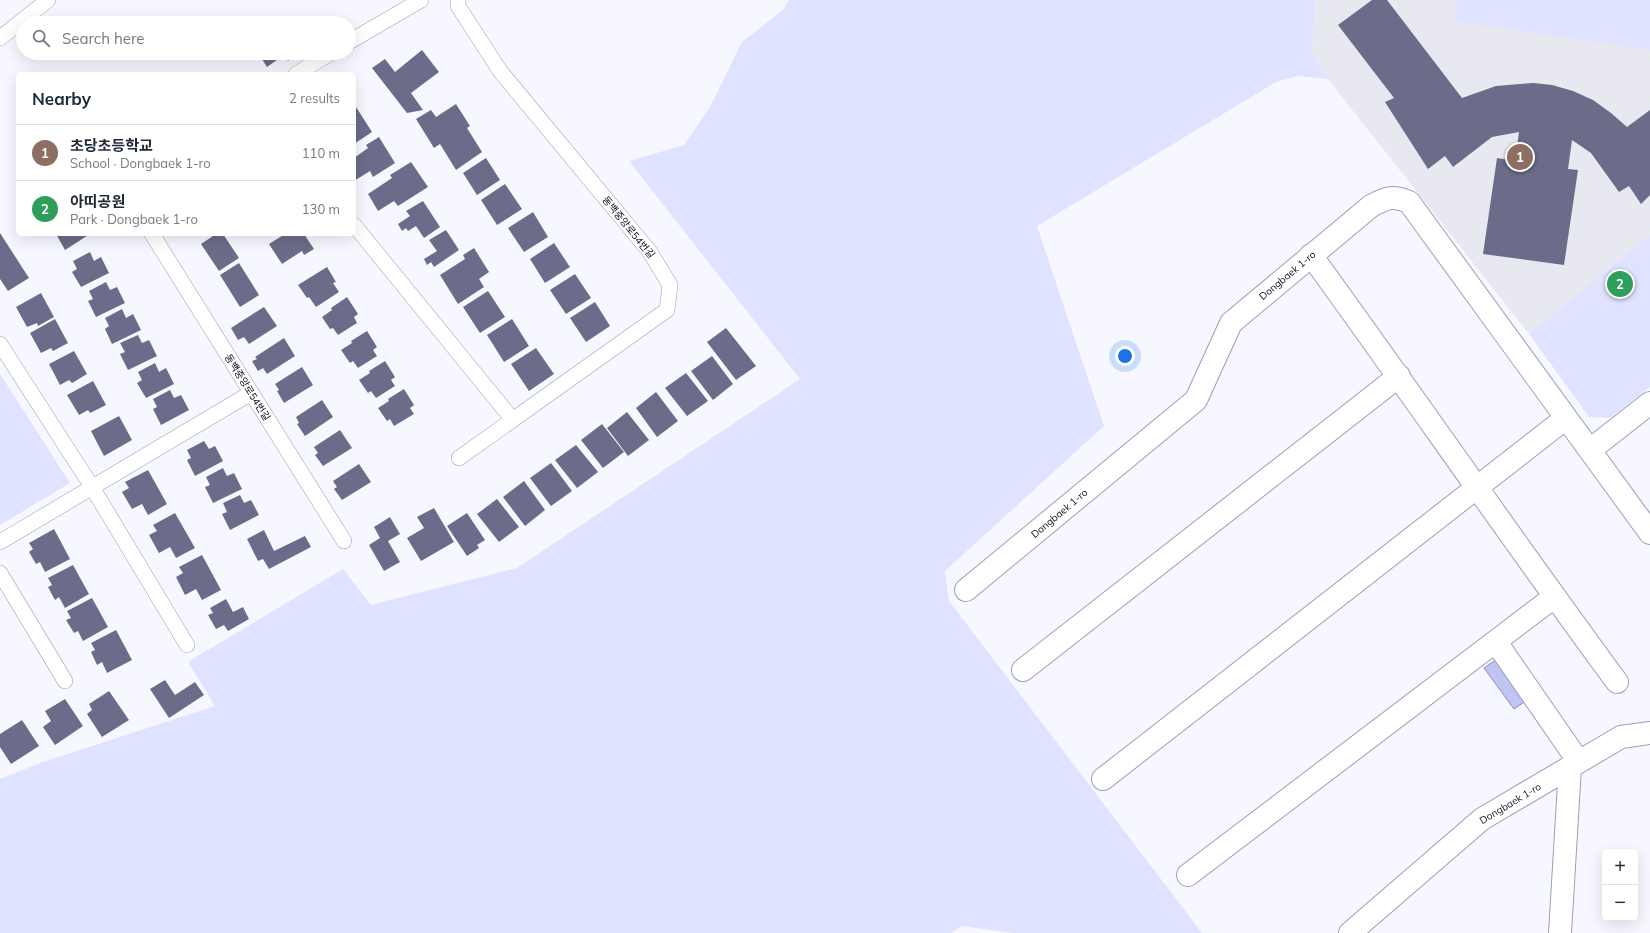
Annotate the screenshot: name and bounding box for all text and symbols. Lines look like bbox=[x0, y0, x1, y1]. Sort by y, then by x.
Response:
search box bbox=[16, 16, 356, 60]
icon: search bbox=[30, 27, 52, 49]
text: Search here bbox=[62, 29, 144, 48]
text: Nearby bbox=[32, 88, 91, 109]
text: 2 results bbox=[289, 90, 340, 106]
text: 초당초등학교 bbox=[70, 136, 153, 155]
pin: 1 bbox=[1507, 142, 1533, 172]
text: 1 bbox=[41, 145, 49, 161]
text: 110 m bbox=[302, 145, 340, 161]
text: School · Dongbaek 1-ro bbox=[70, 155, 211, 171]
text: 아띠공원 bbox=[70, 192, 125, 211]
street label: 동백중앙로54번길 bbox=[600, 194, 658, 261]
text: 2 bbox=[41, 201, 49, 217]
text: 130 m bbox=[302, 201, 340, 217]
text: Park · Dongbaek 1-ro bbox=[70, 211, 198, 227]
street label: Dongbaek 1-ro bbox=[1256, 248, 1318, 303]
pin: 2 bbox=[1607, 269, 1633, 299]
your location bbox=[1115, 346, 1135, 366]
street label: 동백중앙로54번길 bbox=[222, 351, 273, 423]
street label: Dongbaek 1-ro bbox=[1028, 486, 1090, 541]
street label: Dongbaek 1-ro bbox=[1477, 780, 1544, 827]
map controls bbox=[1602, 849, 1638, 921]
button: + bbox=[1602, 849, 1638, 885]
button: − bbox=[1602, 885, 1638, 921]

